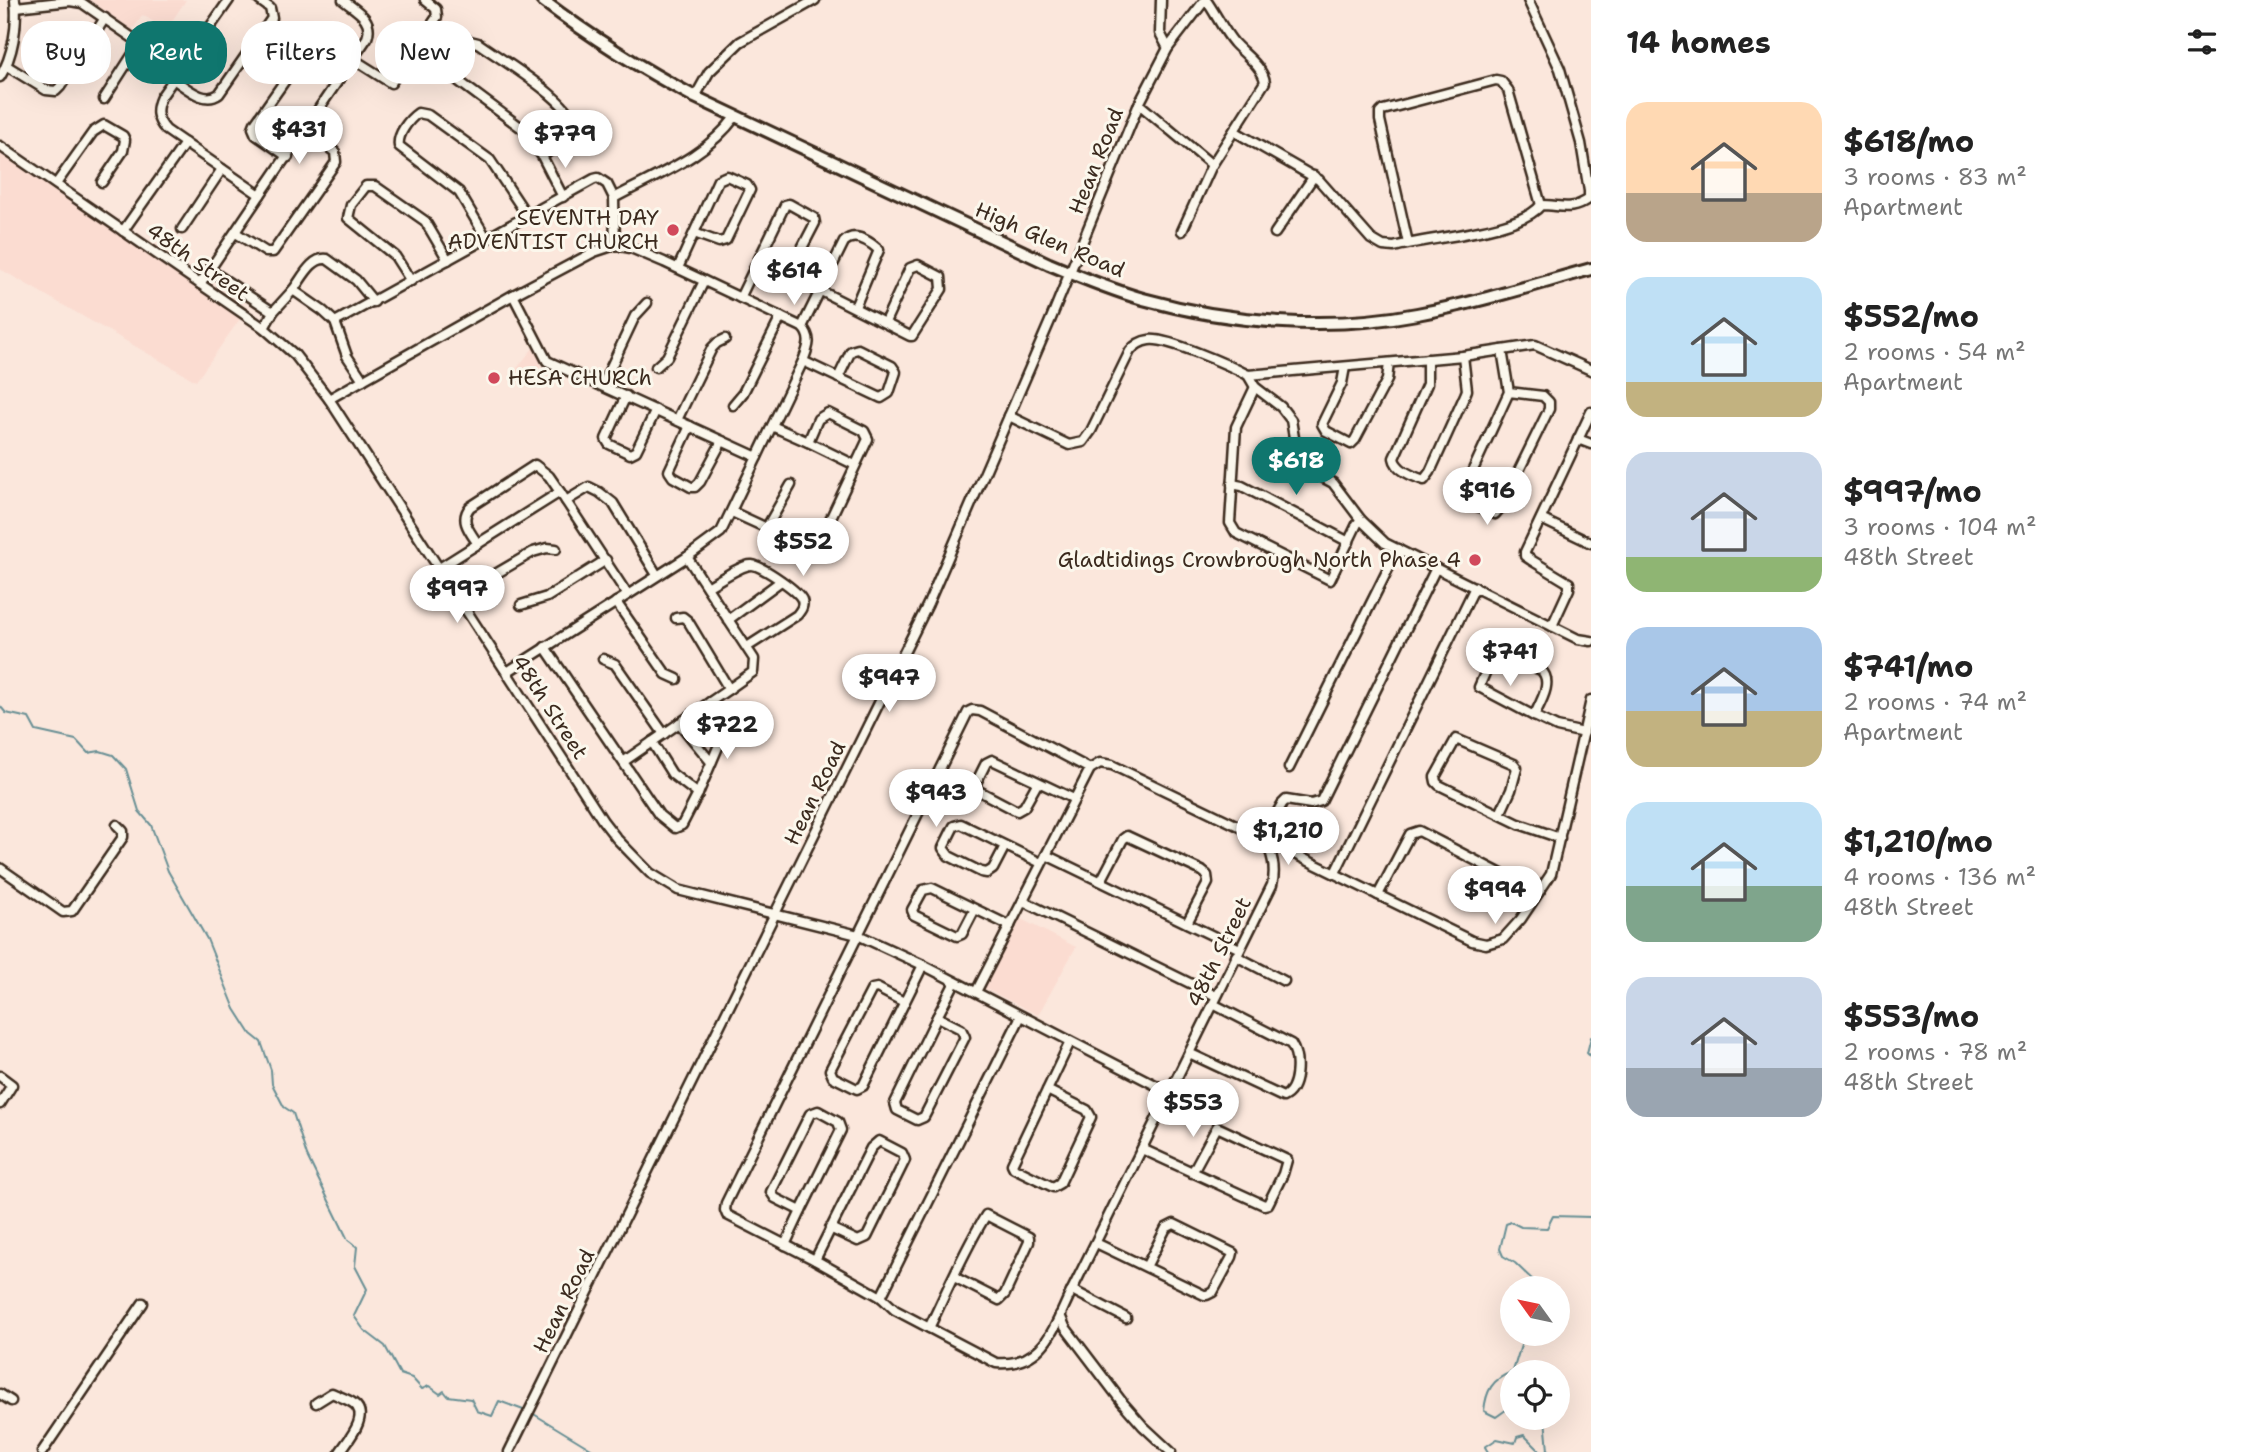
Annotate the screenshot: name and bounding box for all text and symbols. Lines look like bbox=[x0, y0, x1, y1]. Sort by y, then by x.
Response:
chip: Buy bbox=[21, 21, 111, 84]
chip: Rent bbox=[125, 21, 227, 84]
chip: Filters bbox=[241, 21, 361, 84]
chip: New bbox=[375, 21, 475, 84]
text: 14 homes bbox=[1626, 22, 1771, 63]
icon: filters bbox=[2183, 23, 2221, 61]
street label: Hean Road bbox=[1062, 104, 1130, 218]
pin: $431 bbox=[258, 106, 340, 166]
pin: $779 bbox=[524, 110, 606, 170]
text: $431 bbox=[271, 114, 327, 144]
text: $779 bbox=[534, 118, 596, 148]
text: $618/mo bbox=[1843, 121, 1974, 162]
icon: home bbox=[1682, 130, 1766, 214]
text: 3 rooms · 83 m² bbox=[1843, 162, 2027, 192]
text: Apartment bbox=[1843, 192, 1963, 222]
street label: High Glen Road bbox=[971, 196, 1129, 284]
place label: SEVENTH DAY ADVENTIST CHURCH bbox=[448, 204, 659, 256]
street label: 48th Street bbox=[141, 216, 255, 308]
marker: SEVENTH DAY ADVENTIST CHURCH bbox=[665, 222, 681, 238]
pin: $614 bbox=[753, 247, 835, 307]
text: $614 bbox=[766, 255, 822, 285]
text: $552/mo bbox=[1843, 296, 1979, 337]
icon: home bbox=[1682, 305, 1766, 389]
text: 2 rooms · 54 m² bbox=[1843, 337, 2026, 367]
place label: HESA CHURCh bbox=[508, 364, 652, 392]
text: Apartment bbox=[1843, 367, 1963, 397]
marker: HESA CHURCh bbox=[486, 370, 502, 386]
pin: $618 bbox=[1255, 438, 1337, 497]
text: $618 bbox=[1268, 445, 1324, 475]
pin: $916 bbox=[1446, 468, 1528, 527]
text: $997/mo bbox=[1843, 471, 1982, 512]
text: $916 bbox=[1459, 475, 1515, 505]
icon: home bbox=[1682, 480, 1766, 564]
text: 3 rooms · 104 m² bbox=[1843, 512, 2036, 542]
pin: $552 bbox=[762, 518, 844, 578]
text: $552 bbox=[773, 526, 833, 556]
text: 48th Street bbox=[1843, 542, 1974, 572]
place label: Gladtidings Crowbrough North Phase 4 bbox=[1058, 546, 1461, 574]
marker: Gladtidings Crowbrough North Phase 4 bbox=[1467, 552, 1483, 568]
pin: $997 bbox=[416, 566, 498, 625]
text: $997 bbox=[426, 573, 488, 603]
pin: $741 bbox=[1469, 628, 1551, 688]
text: $741 bbox=[1482, 636, 1538, 666]
text: $741/mo bbox=[1843, 646, 1974, 687]
street label: 48th Street bbox=[506, 649, 594, 765]
pin: $947 bbox=[848, 654, 930, 714]
icon: home bbox=[1682, 655, 1766, 739]
text: $947 bbox=[858, 662, 920, 692]
text: 2 rooms · 74 m² bbox=[1843, 687, 2027, 717]
pin: $722 bbox=[686, 702, 768, 761]
text: $722 bbox=[696, 709, 758, 739]
text: Apartment bbox=[1843, 717, 1963, 747]
street label: Hean Road bbox=[778, 736, 852, 850]
pin: $943 bbox=[895, 770, 977, 829]
text: $943 bbox=[905, 777, 967, 807]
pin: $1,210 bbox=[1231, 808, 1345, 867]
text: $1,210 bbox=[1252, 815, 1324, 845]
text: $1,210/mo bbox=[1843, 821, 1993, 862]
icon: home bbox=[1682, 830, 1766, 914]
text: 4 rooms · 136 m² bbox=[1843, 862, 2036, 892]
pin: $994 bbox=[1454, 866, 1536, 926]
text: $994 bbox=[1464, 874, 1526, 904]
street label: 48th Street bbox=[1180, 892, 1258, 1012]
text: 48th Street bbox=[1843, 892, 1974, 922]
text: $553/mo bbox=[1843, 996, 1979, 1037]
icon: home bbox=[1682, 1005, 1766, 1089]
text: 2 rooms · 78 m² bbox=[1843, 1037, 2027, 1067]
text: 48th Street bbox=[1843, 1067, 1974, 1097]
pin: $553 bbox=[1152, 1080, 1234, 1139]
text: $553 bbox=[1163, 1087, 1223, 1117]
street label: Hean Road bbox=[527, 1244, 601, 1358]
north arrow bbox=[1500, 1276, 1570, 1346]
map controls bbox=[1500, 1276, 1570, 1430]
button: locate bbox=[1500, 1360, 1570, 1430]

